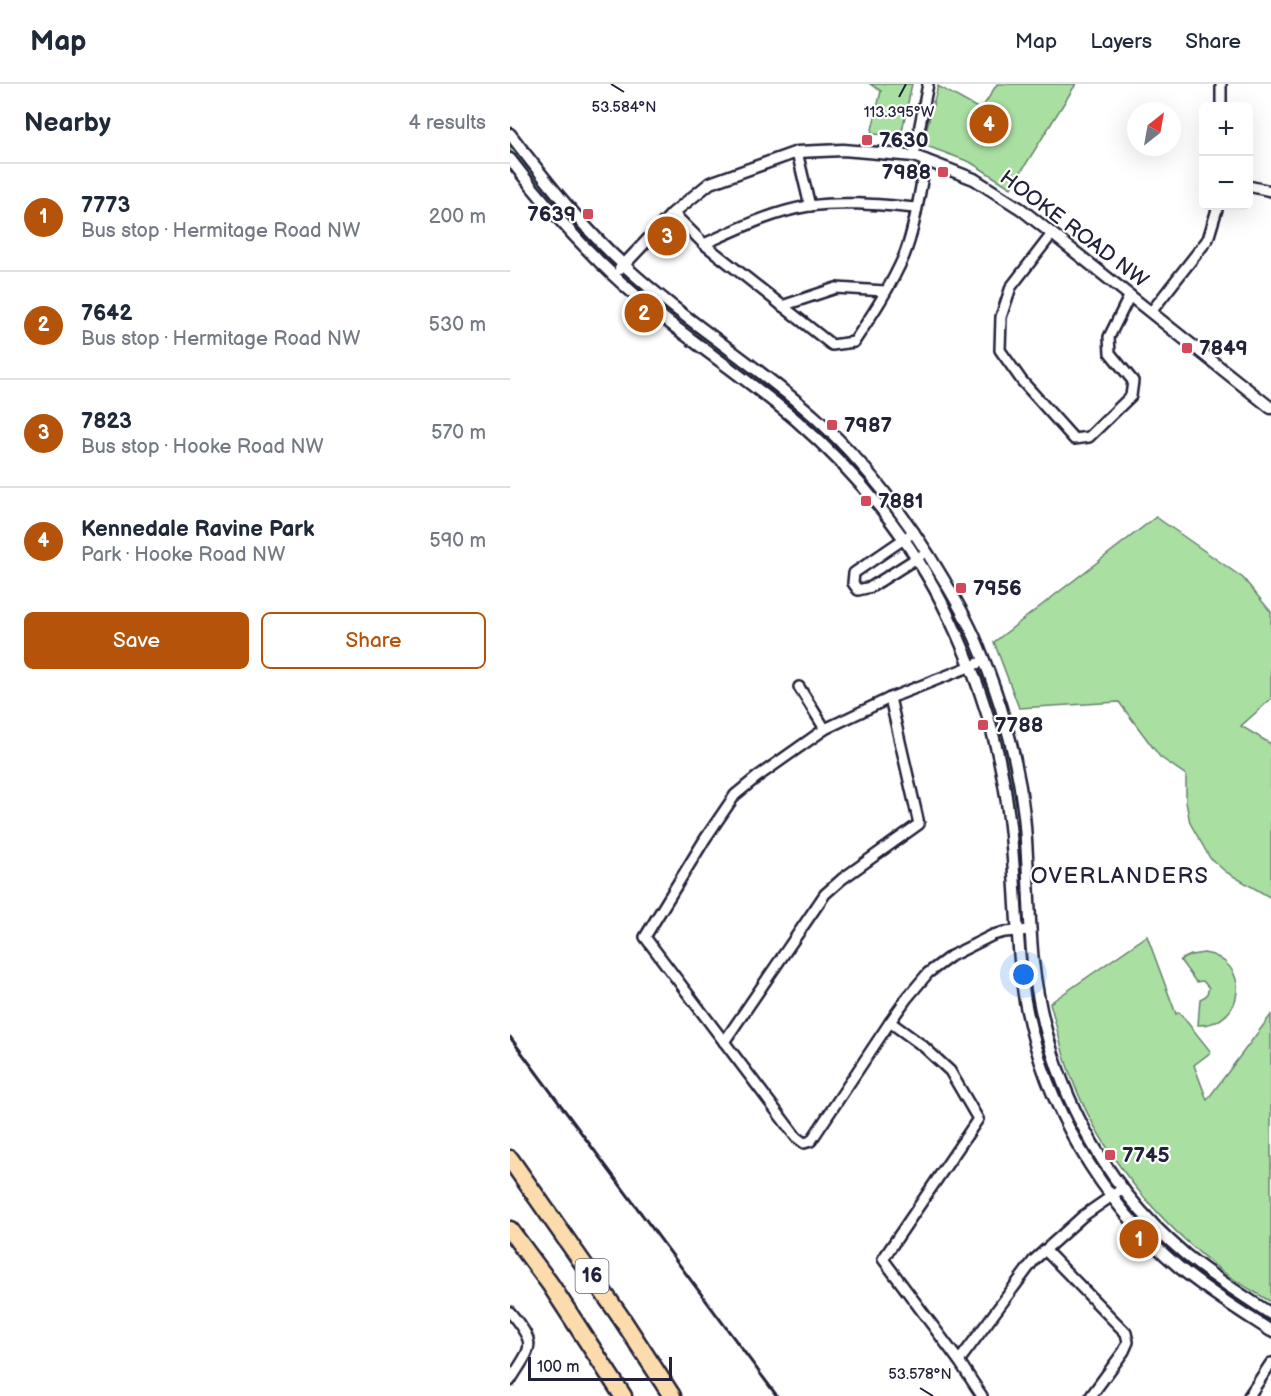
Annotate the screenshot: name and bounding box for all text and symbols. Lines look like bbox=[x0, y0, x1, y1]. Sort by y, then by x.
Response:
text: Map bbox=[30, 25, 86, 58]
text: Map bbox=[1015, 29, 1057, 54]
text: Layers bbox=[1090, 29, 1152, 54]
text: Share bbox=[1185, 29, 1241, 54]
text: 53.584°N bbox=[592, 98, 656, 117]
pin: 4 bbox=[970, 102, 1008, 147]
north arrow bbox=[1127, 102, 1181, 156]
map controls bbox=[1199, 102, 1253, 210]
button: + bbox=[1199, 102, 1253, 156]
text: 113.395°W bbox=[864, 103, 935, 122]
text: Nearby bbox=[24, 108, 111, 139]
text: 4 results bbox=[408, 111, 486, 135]
place label: 7630 bbox=[879, 128, 929, 153]
marker: 7630 bbox=[860, 133, 874, 147]
button: − bbox=[1199, 156, 1253, 210]
place label: 7988 bbox=[882, 160, 931, 185]
marker: 7988 bbox=[936, 165, 950, 179]
street label: HOOKE ROAD NW bbox=[995, 165, 1153, 293]
text: 7773 bbox=[81, 192, 130, 219]
place label: 7639 bbox=[527, 202, 576, 227]
text: 1 bbox=[39, 205, 48, 229]
text: 200 m bbox=[429, 205, 486, 229]
marker: 7639 bbox=[581, 207, 595, 221]
pin: 3 bbox=[648, 214, 686, 258]
text: Bus stop · Hermitage Road NW bbox=[81, 219, 360, 243]
pin: 2 bbox=[624, 290, 664, 336]
text: 7642 bbox=[81, 300, 132, 327]
text: 2 bbox=[38, 313, 49, 337]
text: 530 m bbox=[429, 313, 486, 337]
text: Bus stop · Hermitage Road NW bbox=[81, 327, 360, 351]
place label: 7849 bbox=[1199, 336, 1248, 361]
marker: 7849 bbox=[1180, 341, 1194, 355]
text: 7823 bbox=[81, 408, 132, 435]
place label: 7987 bbox=[844, 413, 893, 438]
marker: 7987 bbox=[825, 418, 839, 432]
text: 3 bbox=[38, 421, 49, 445]
text: 570 m bbox=[431, 421, 486, 445]
text: Bus stop · Hooke Road NW bbox=[81, 435, 324, 459]
place label: 7881 bbox=[878, 489, 924, 514]
marker: 7881 bbox=[859, 494, 873, 508]
text: Kennedale Ravine Park bbox=[81, 516, 315, 543]
text: 4 bbox=[38, 529, 49, 553]
text: 590 m bbox=[429, 529, 486, 553]
text: Park · Hooke Road NW bbox=[81, 543, 285, 567]
place label: 7956 bbox=[973, 576, 1022, 601]
marker: 7956 bbox=[954, 581, 968, 595]
button: Save bbox=[24, 612, 249, 669]
button: Share bbox=[261, 612, 486, 669]
place label: 7788 bbox=[995, 713, 1043, 738]
marker: 7788 bbox=[976, 718, 990, 732]
district label: OVERLANDERS bbox=[1031, 863, 1209, 890]
your location bbox=[1009, 960, 1038, 989]
place label: 7745 bbox=[1122, 1143, 1170, 1168]
marker: 7745 bbox=[1103, 1148, 1117, 1162]
pin: 1 bbox=[1120, 1216, 1158, 1262]
road number: 16 bbox=[576, 1259, 608, 1293]
scale bar bbox=[528, 1354, 672, 1382]
text: 100 m bbox=[537, 1358, 580, 1377]
text: 53.578°N bbox=[888, 1365, 952, 1384]

